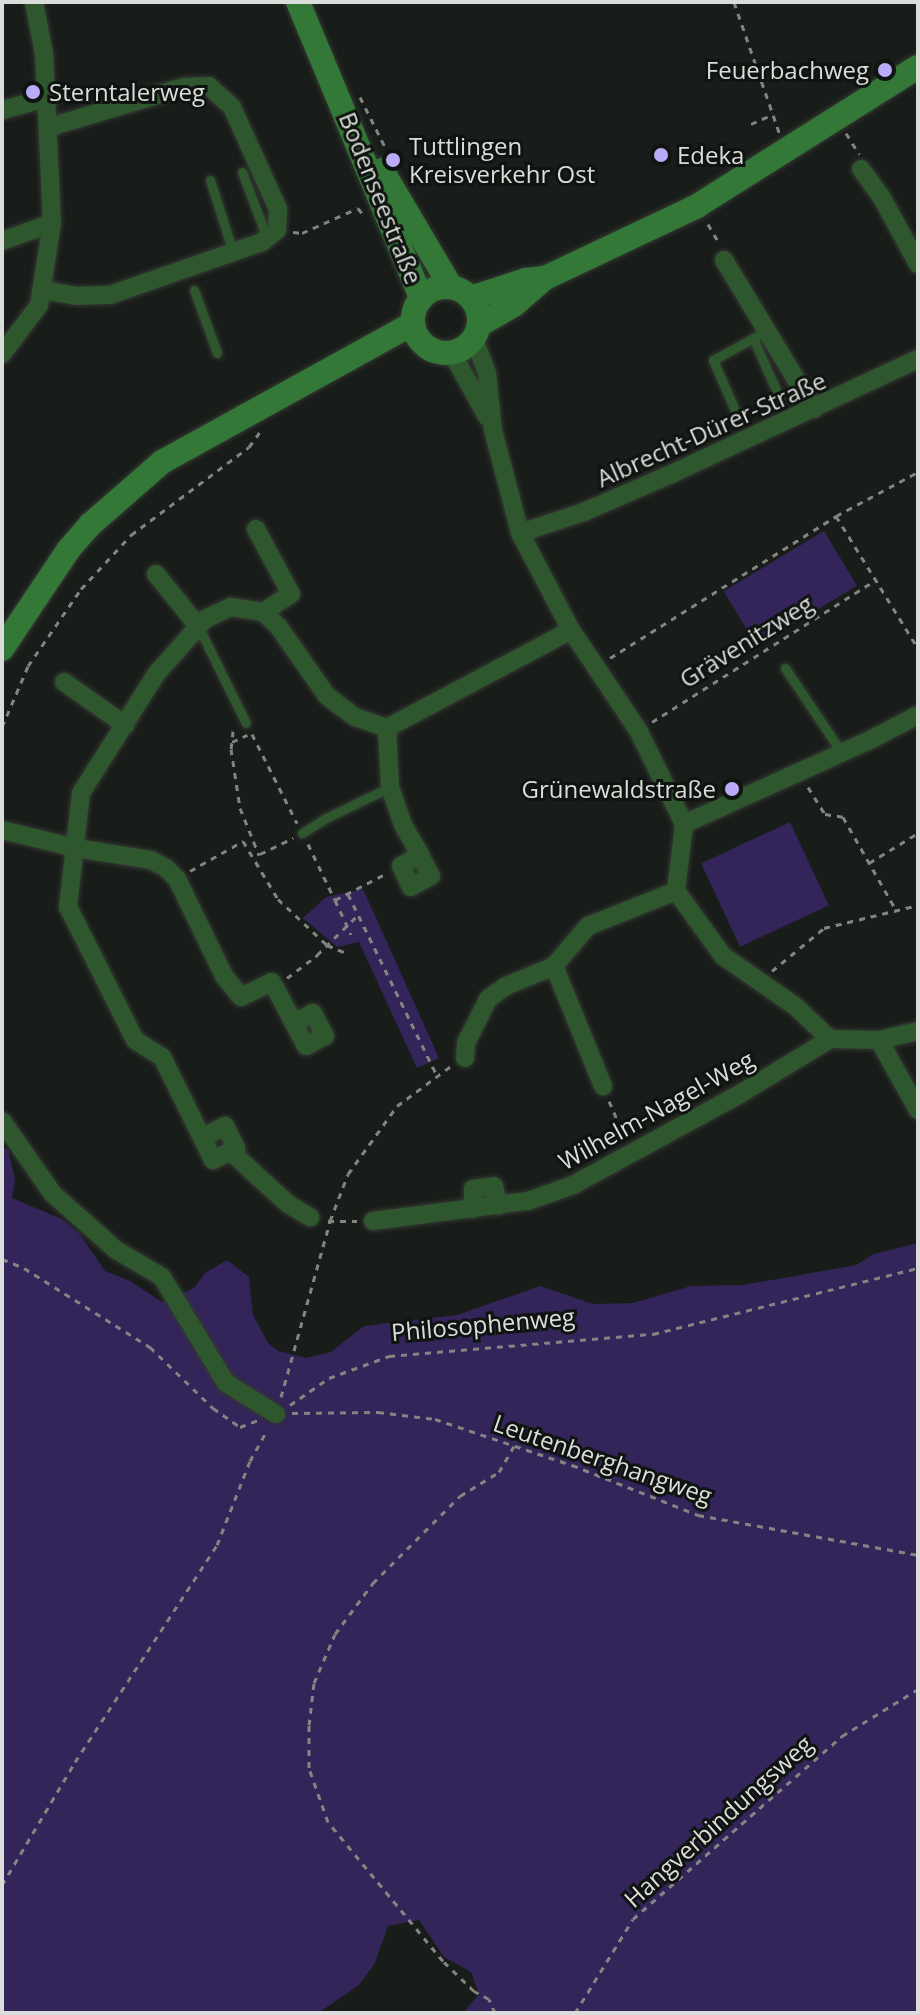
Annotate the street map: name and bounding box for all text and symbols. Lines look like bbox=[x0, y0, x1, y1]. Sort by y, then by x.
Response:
place label: Feuerbachweg bbox=[706, 56, 869, 84]
marker: Feuerbachweg bbox=[876, 61, 894, 79]
place label: Sterntalerweg bbox=[49, 78, 205, 106]
marker: Sterntalerweg bbox=[24, 83, 42, 101]
street label: Bodenseestraße bbox=[333, 108, 429, 288]
place label: Tuttlingen Kreisverkehr Ost bbox=[409, 132, 595, 188]
place label: Edeka bbox=[677, 141, 744, 169]
marker: Edeka bbox=[652, 146, 670, 164]
marker: Tuttlingen Kreisverkehr Ost bbox=[384, 151, 402, 169]
street label: Albrecht-Dürer-Straße bbox=[592, 365, 830, 493]
street label: Grävenitzweg bbox=[674, 589, 818, 693]
place label: Grünewaldstraße bbox=[522, 775, 716, 803]
marker: Grünewaldstraße bbox=[723, 780, 741, 798]
street label: Wilhelm-Nagel-Weg bbox=[553, 1044, 759, 1176]
street label: Philosophenweg bbox=[390, 1302, 576, 1346]
street label: Leutenberghangweg bbox=[490, 1408, 716, 1510]
street label: Hangverbindungsweg bbox=[618, 1729, 818, 1913]

